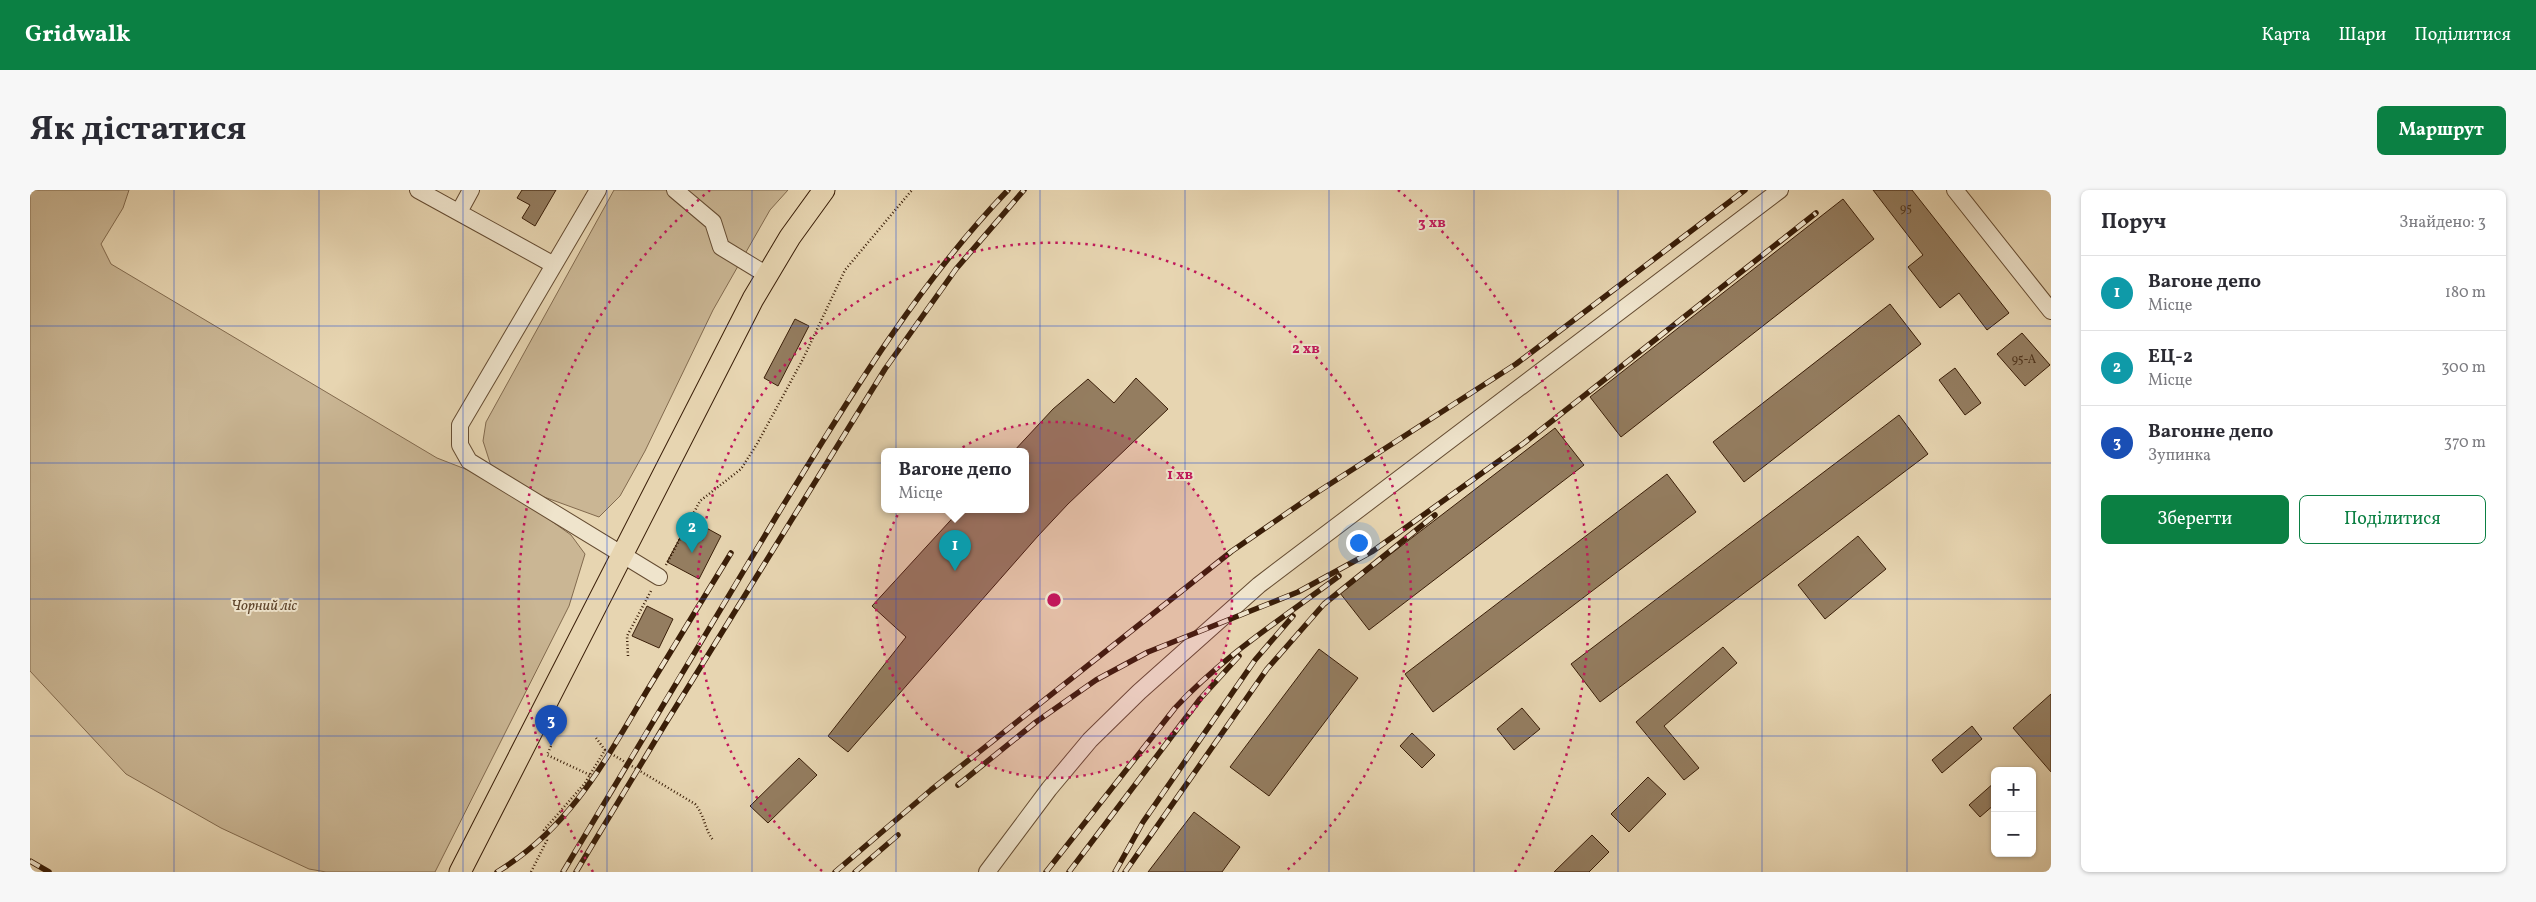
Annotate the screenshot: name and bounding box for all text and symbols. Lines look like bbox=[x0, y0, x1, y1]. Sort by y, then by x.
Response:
text: Gridwalk bbox=[25, 18, 131, 52]
text: Карта bbox=[2262, 23, 2310, 48]
text: Шари bbox=[2338, 23, 2386, 48]
text: Поділитися bbox=[2414, 23, 2511, 48]
text: Як дістатися bbox=[30, 106, 246, 154]
button: Маршрут bbox=[2377, 106, 2506, 155]
house number: 95 bbox=[1900, 201, 1912, 217]
text: Поруч bbox=[2101, 208, 2166, 237]
text: Знайдено: 3 bbox=[2399, 212, 2486, 234]
text: 3 хв bbox=[1418, 213, 1446, 234]
text: Вагоне депо bbox=[2148, 269, 2261, 295]
text: 1 bbox=[2114, 282, 2120, 304]
text: 180 m bbox=[2445, 282, 2486, 304]
text: Місце bbox=[2148, 295, 2192, 317]
text: 2 хв bbox=[1292, 339, 1320, 360]
text: ЕЦ-2 bbox=[2148, 344, 2193, 370]
house number: 95-А bbox=[2012, 352, 2037, 368]
text: 2 bbox=[2113, 357, 2121, 379]
text: 300 m bbox=[2441, 357, 2486, 379]
text: Місце bbox=[2148, 370, 2192, 392]
text: Вагонне депо bbox=[2148, 419, 2273, 445]
text: 3 bbox=[2113, 432, 2121, 454]
text: 370 m bbox=[2444, 432, 2486, 454]
text: Зупинка bbox=[2148, 445, 2211, 467]
popup bbox=[881, 448, 1029, 513]
text: Вагоне депо bbox=[898, 457, 1012, 483]
text: 1 хв bbox=[1167, 465, 1193, 486]
text: Місце bbox=[898, 483, 943, 505]
button: Зберегти bbox=[2101, 495, 2289, 544]
button: Поділитися bbox=[2299, 495, 2486, 544]
pin: 2 bbox=[676, 512, 708, 553]
pin: 1 bbox=[939, 530, 971, 571]
your location bbox=[1346, 530, 1372, 556]
centre of rings bbox=[1045, 591, 1063, 609]
park label: Чорний ліс bbox=[231, 596, 297, 617]
pin: 3 bbox=[535, 705, 567, 746]
map controls bbox=[1991, 767, 2036, 857]
button: + bbox=[1991, 767, 2036, 812]
button: − bbox=[1991, 812, 2036, 857]

